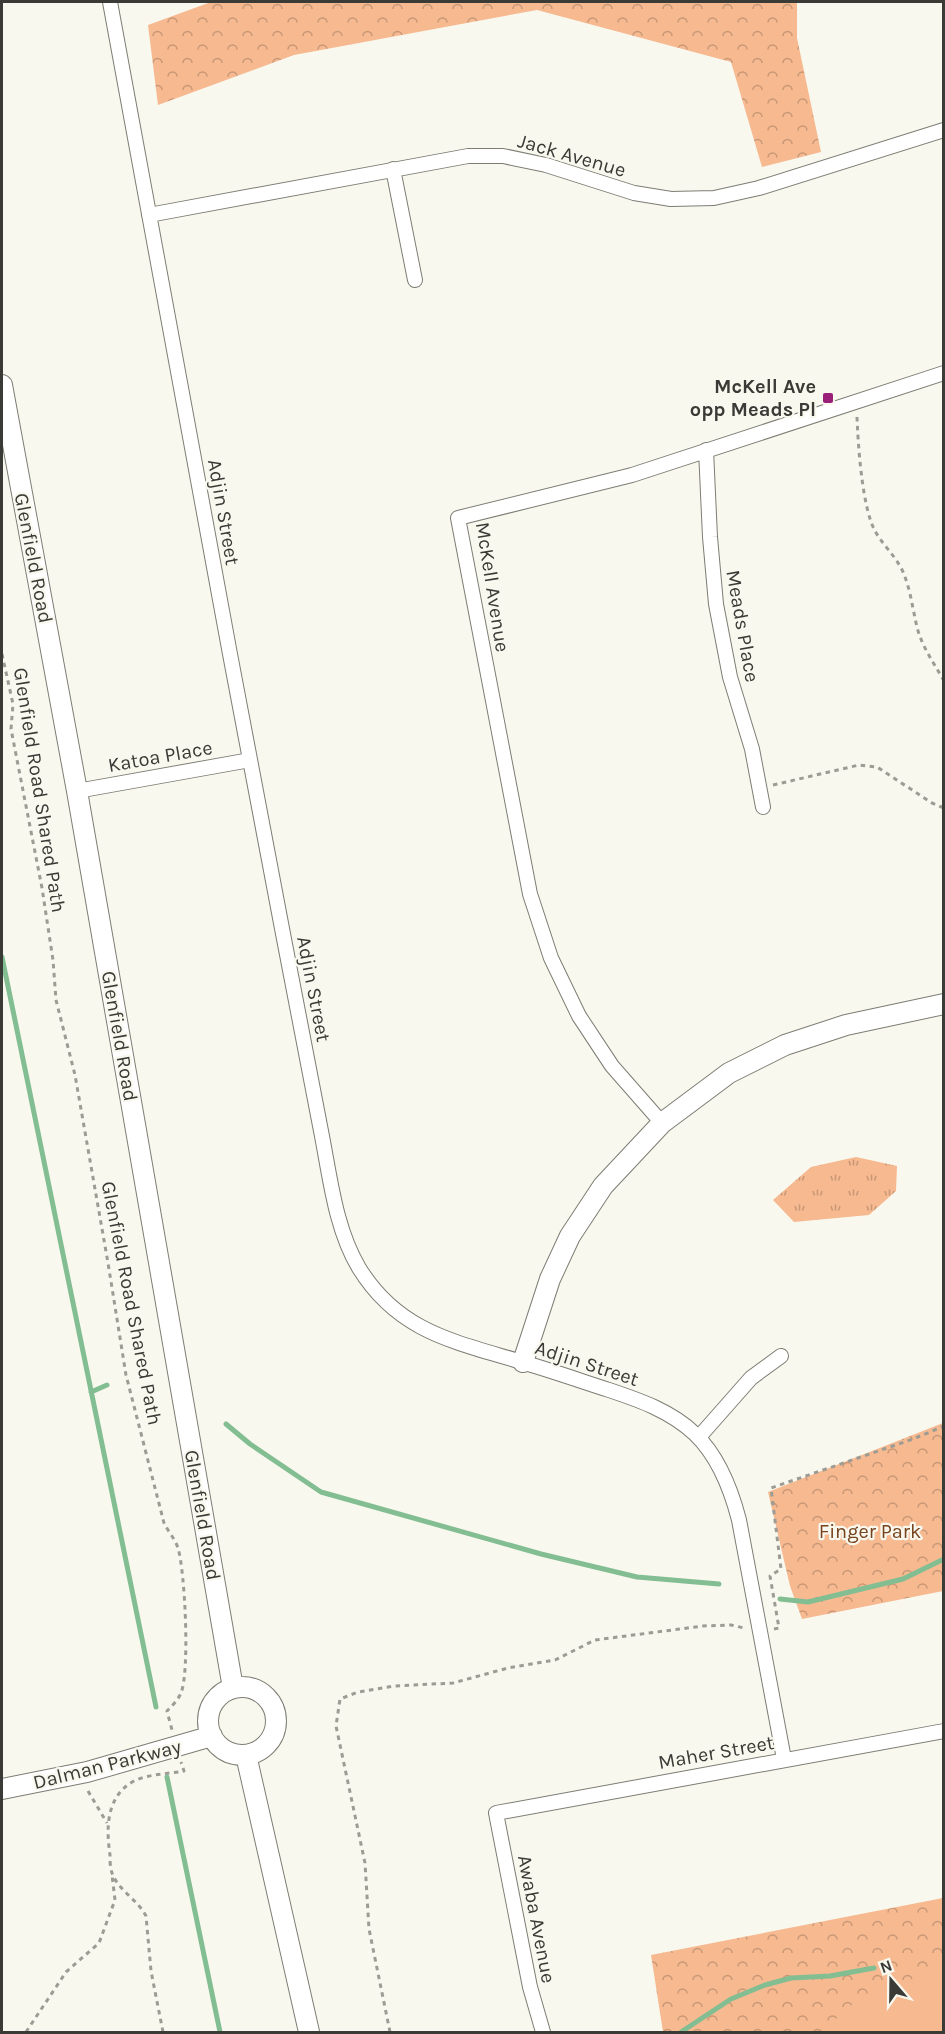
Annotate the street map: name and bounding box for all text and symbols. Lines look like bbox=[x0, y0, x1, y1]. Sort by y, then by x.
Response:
street label: Jack Avenue bbox=[515, 129, 629, 182]
place label: McKell Ave opp Meads Pl bbox=[690, 375, 816, 421]
marker: McKell Ave opp Meads Pl bbox=[821, 391, 835, 405]
street label: Adjin Street bbox=[203, 457, 244, 567]
street label: Glenfield Road bbox=[10, 491, 57, 625]
street label: McKell Avenue bbox=[471, 520, 514, 654]
street label: Meads Place bbox=[721, 568, 764, 684]
street label: Glenfield Road Shared Path bbox=[9, 666, 70, 914]
street label: Katoa Place bbox=[106, 736, 214, 777]
street label: Adjin Street bbox=[292, 934, 335, 1044]
street label: Glenfield Road bbox=[97, 969, 142, 1103]
street label: Glenfield Road Shared Path bbox=[97, 1179, 166, 1427]
street label: Adjin Street bbox=[532, 1336, 642, 1391]
street label: Glenfield Road bbox=[180, 1448, 225, 1582]
park label: Finger Park bbox=[819, 1520, 921, 1543]
street label: Maher Street bbox=[656, 1731, 776, 1774]
street label: Dalman Parkway bbox=[31, 1735, 184, 1794]
street label: Awaba Avenue bbox=[513, 1853, 560, 1985]
north arrow bbox=[861, 1950, 921, 2010]
text: N bbox=[877, 1955, 895, 1977]

